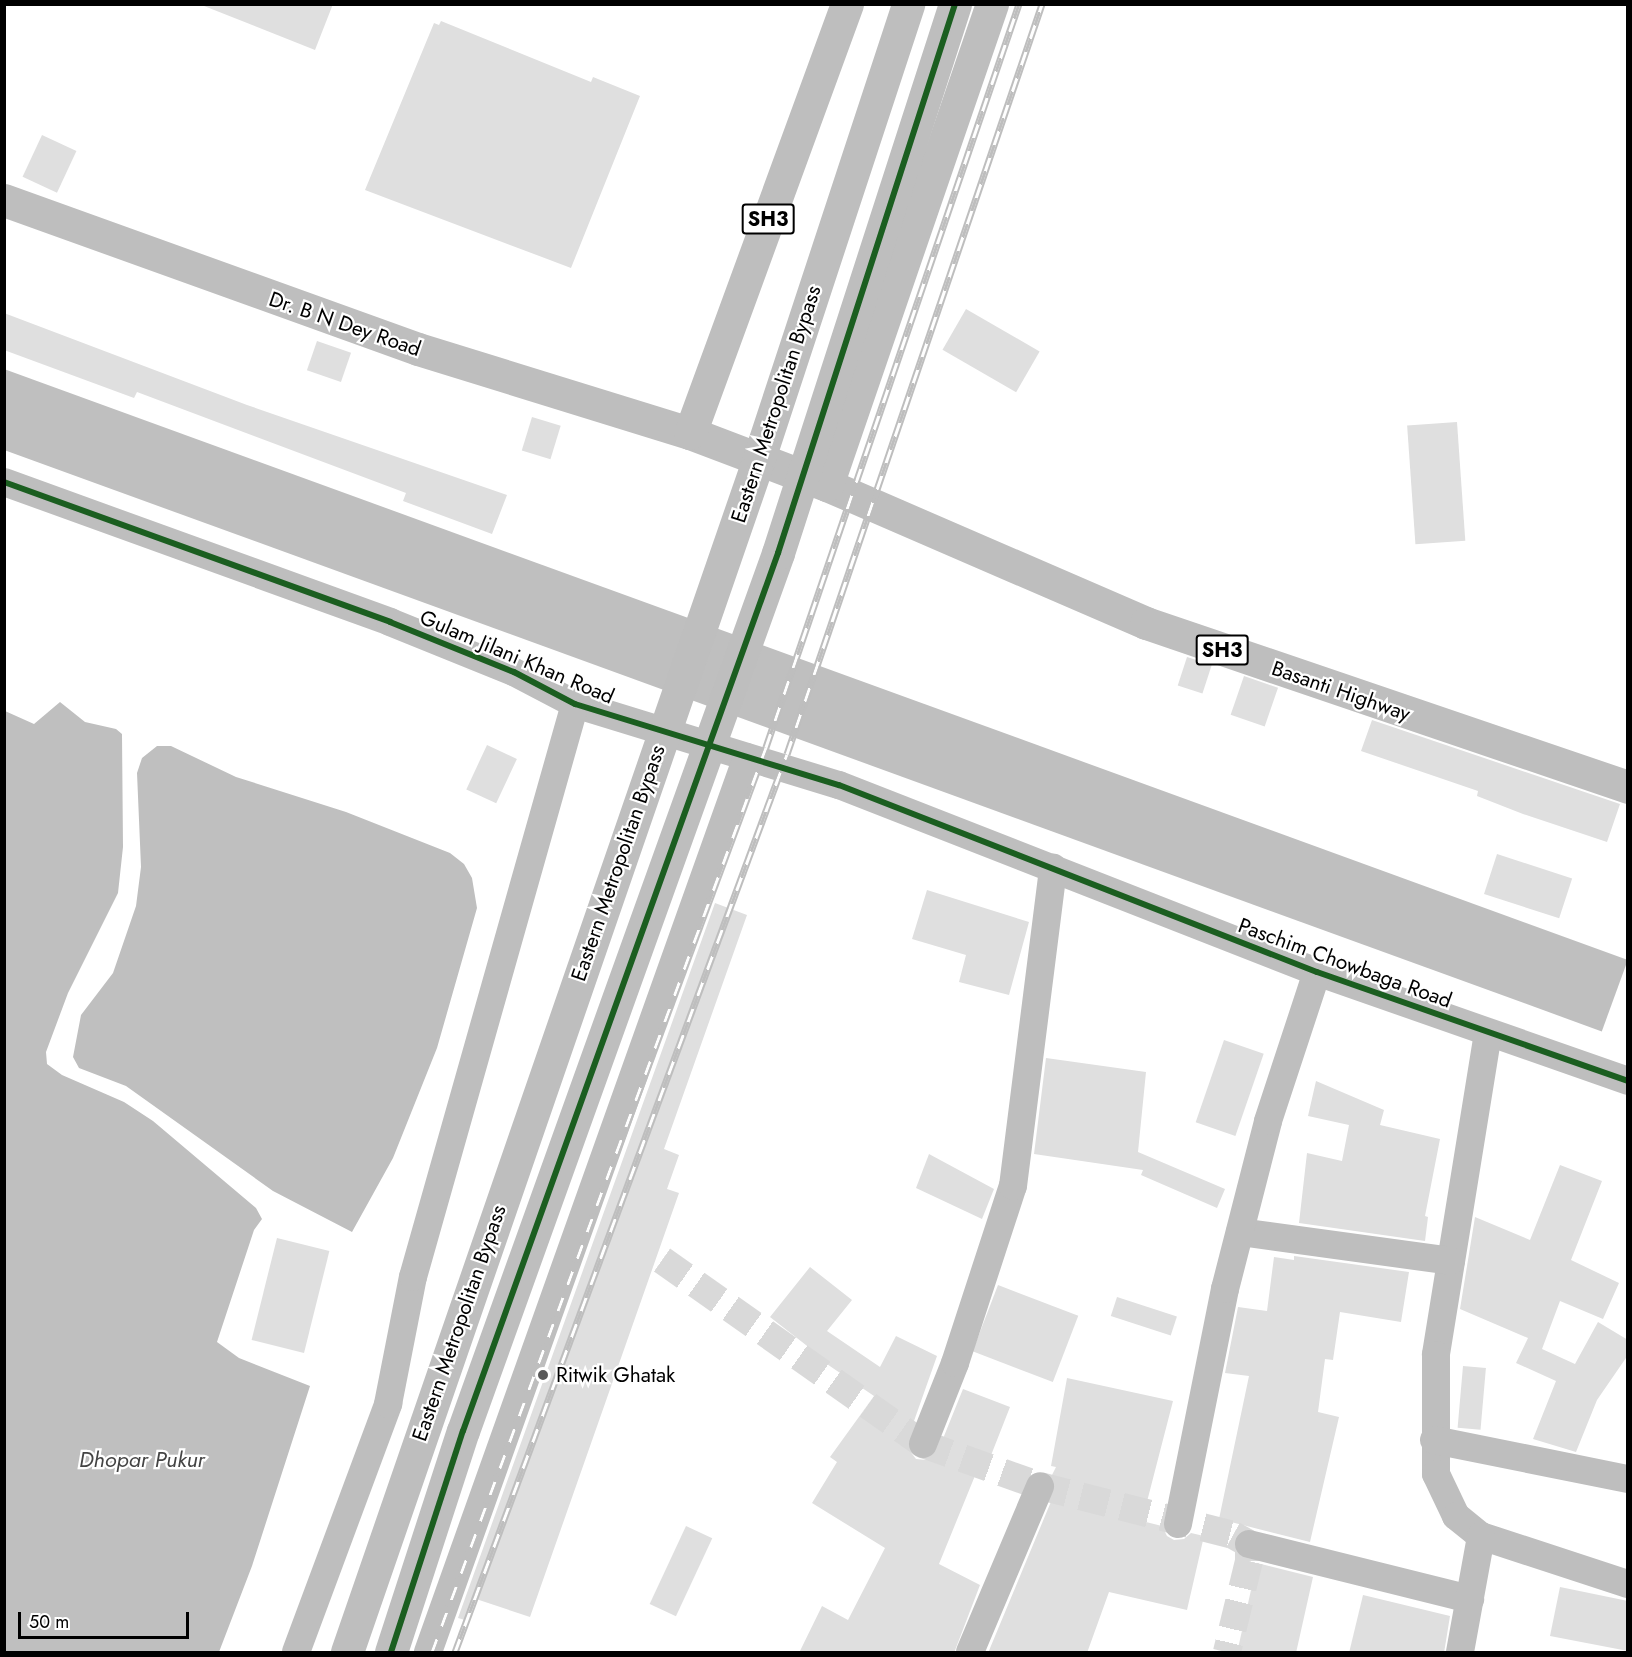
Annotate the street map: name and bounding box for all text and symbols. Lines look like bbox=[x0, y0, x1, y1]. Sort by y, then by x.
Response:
road number: SH3 bbox=[741, 202, 795, 236]
street label: Eastern Metropolitan Bypass bbox=[726, 282, 826, 526]
street label: Dr. B N Dey Road bbox=[266, 286, 424, 362]
street label: Gulam Jilani Khan Road bbox=[416, 605, 618, 709]
road number: SH3 bbox=[1195, 633, 1249, 667]
street label: Basanti Highway bbox=[1268, 655, 1414, 727]
street label: Eastern Metropolitan Bypass bbox=[566, 742, 670, 984]
street label: Paschim Chowbaga Road bbox=[1235, 913, 1455, 1013]
street label: Eastern Metropolitan Bypass bbox=[407, 1202, 511, 1444]
place label: Ritwik Ghatak bbox=[556, 1362, 675, 1388]
marker: Ritwik Ghatak bbox=[534, 1366, 552, 1384]
water label: Dhopar Pukur bbox=[79, 1447, 205, 1473]
scale bar bbox=[21, 1600, 192, 1638]
text: 50 m bbox=[29, 1609, 69, 1635]

